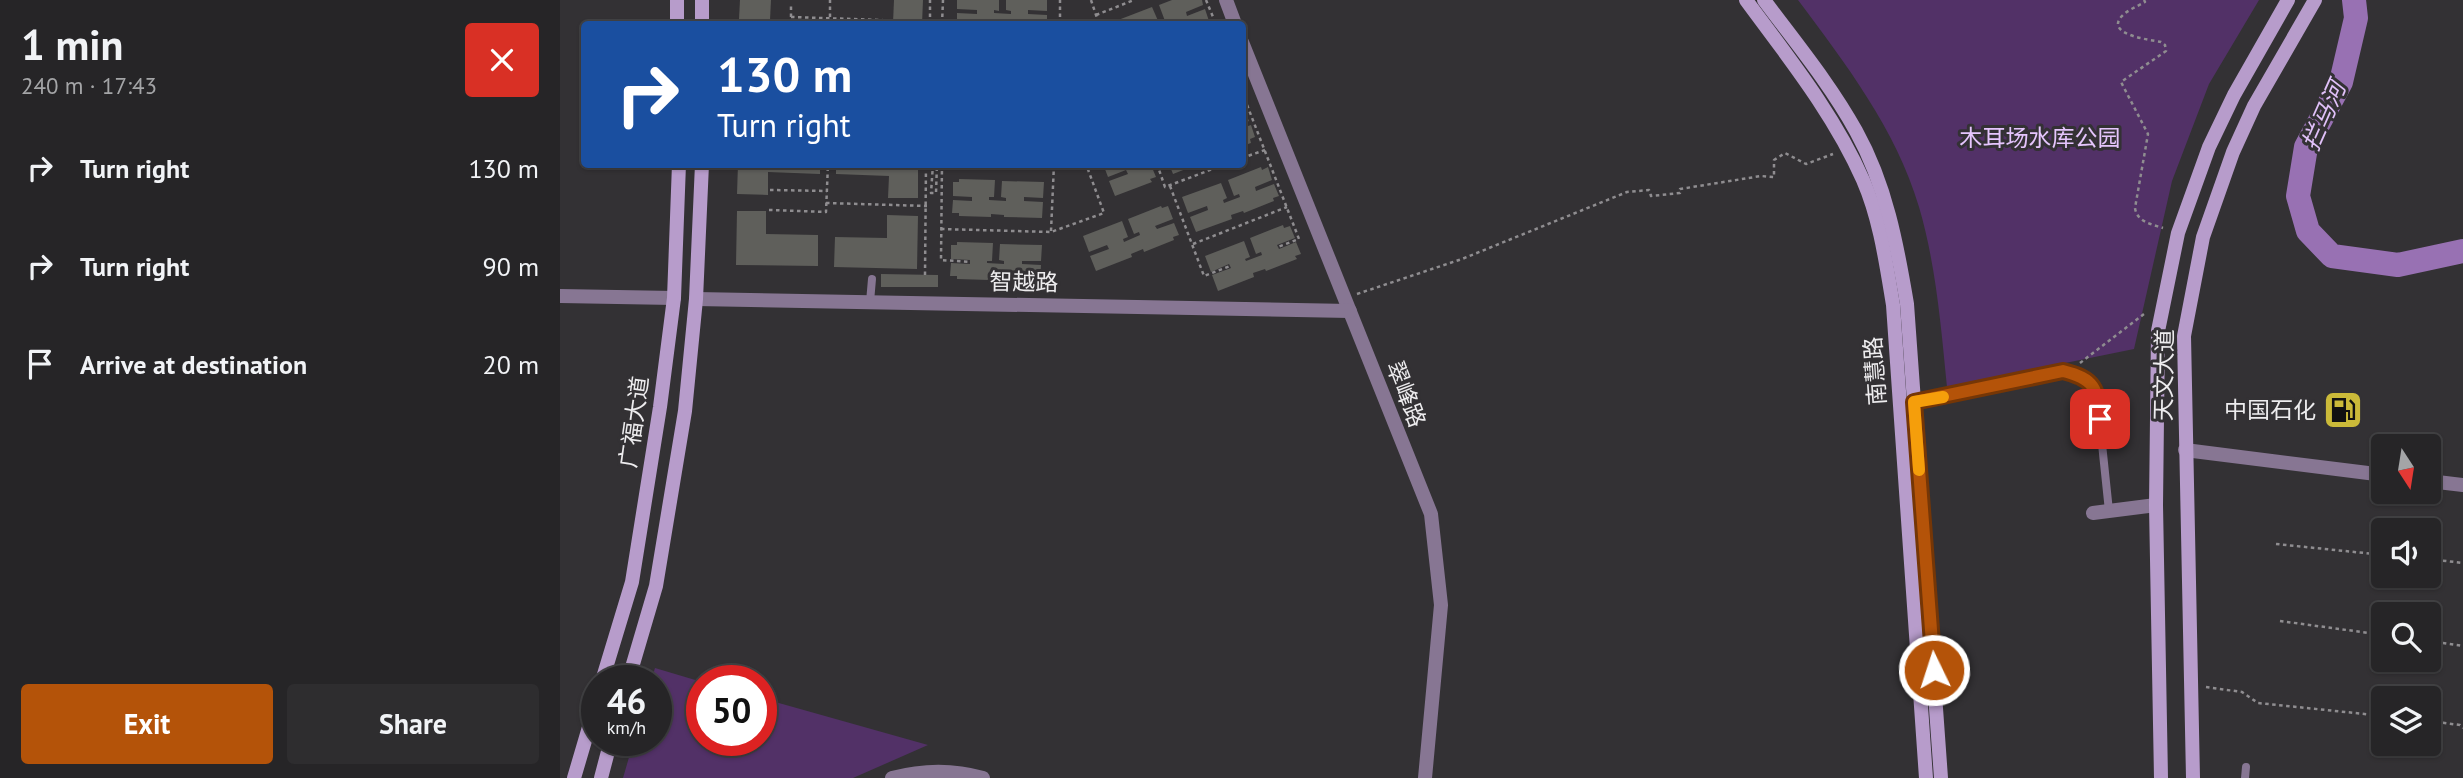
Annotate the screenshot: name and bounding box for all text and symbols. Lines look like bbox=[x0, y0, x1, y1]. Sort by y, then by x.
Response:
text: 1 min bbox=[21, 17, 123, 72]
button: close bbox=[465, 23, 539, 97]
text: 130 m bbox=[717, 42, 852, 106]
icon: right bbox=[602, 49, 693, 140]
text: 240 m · 17:43 bbox=[21, 71, 157, 100]
water label: 拦马河 bbox=[2295, 73, 2354, 155]
text: Turn right bbox=[717, 104, 851, 146]
park label: 木耳场水库公园 bbox=[1960, 123, 2121, 152]
icon: right bbox=[21, 149, 59, 187]
text: Turn right bbox=[80, 152, 189, 185]
text: 130 m bbox=[468, 152, 539, 185]
icon: right bbox=[21, 247, 59, 285]
text: Turn right bbox=[80, 250, 189, 283]
text: 90 m bbox=[483, 250, 539, 283]
street label: 智越路 bbox=[989, 266, 1059, 297]
street label: 天文大道 bbox=[2148, 329, 2179, 421]
street label: 南慧路 bbox=[1858, 336, 1891, 406]
icon: arrive bbox=[21, 345, 59, 383]
text: Arrive at destination bbox=[80, 348, 307, 381]
text: 20 m bbox=[483, 348, 539, 381]
street label: 翠峰路 bbox=[1381, 356, 1432, 431]
street label: 广福大道 bbox=[613, 374, 654, 470]
pin bbox=[2070, 389, 2130, 449]
fuel station icon: 中国石化 bbox=[2322, 389, 2364, 431]
place label: 中国石化 bbox=[2224, 395, 2316, 424]
icon: arrive bbox=[2081, 400, 2119, 438]
north arrow bbox=[2371, 434, 2441, 504]
map controls bbox=[2371, 434, 2441, 756]
button: sound bbox=[2371, 518, 2441, 588]
button: search bbox=[2371, 602, 2441, 672]
position arrow bbox=[1897, 633, 1971, 707]
speed limit sign: 50 bbox=[686, 665, 777, 756]
text: 46 bbox=[607, 678, 646, 724]
button: Exit bbox=[21, 684, 273, 764]
button: Share bbox=[287, 684, 539, 764]
button: layers bbox=[2371, 686, 2441, 756]
text: km/h bbox=[607, 716, 646, 739]

